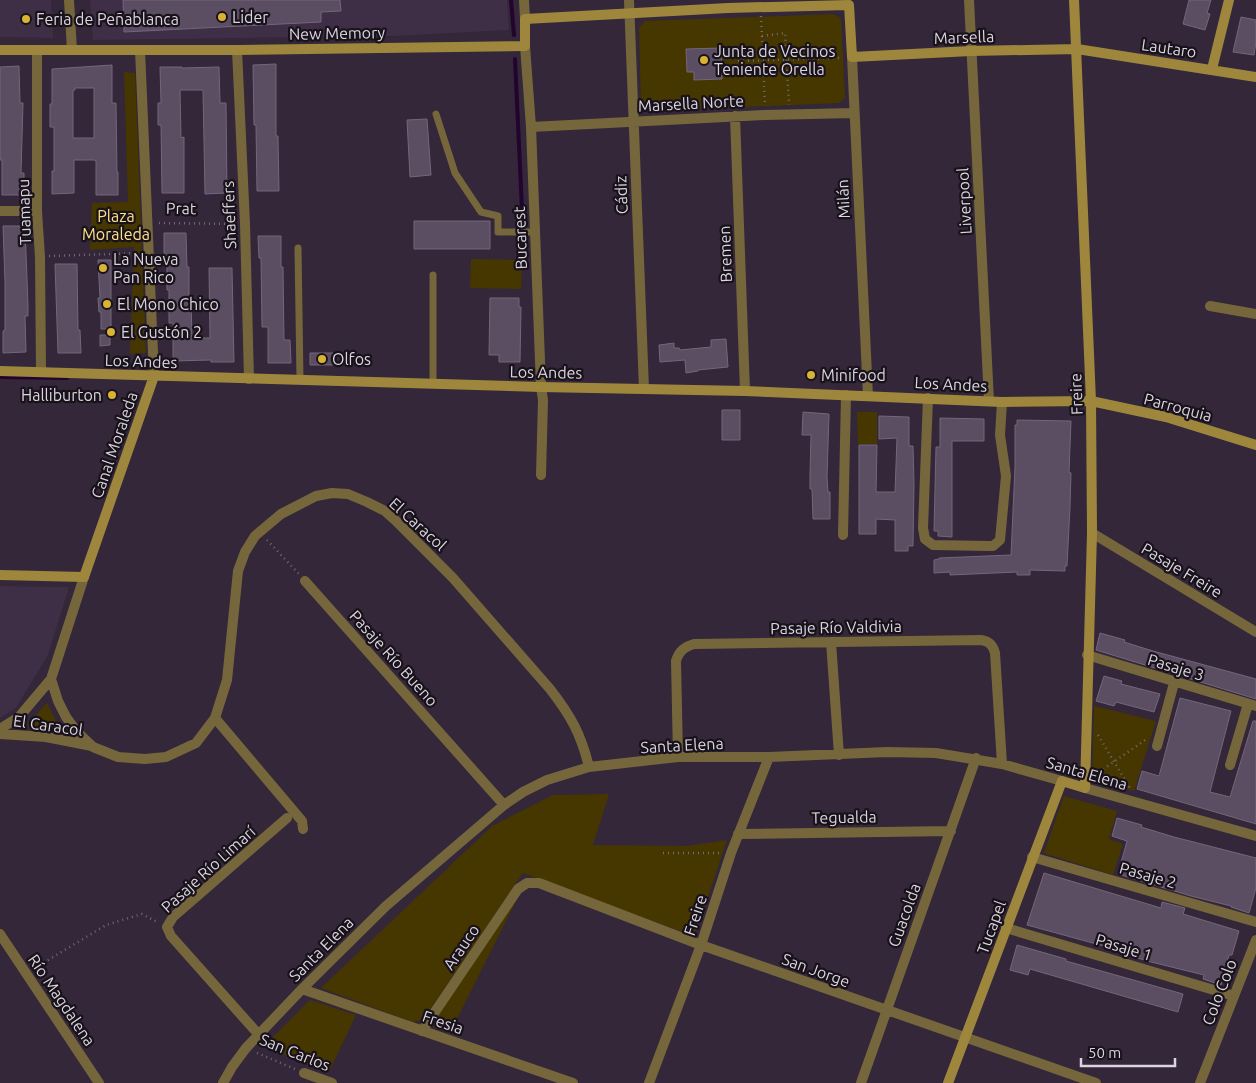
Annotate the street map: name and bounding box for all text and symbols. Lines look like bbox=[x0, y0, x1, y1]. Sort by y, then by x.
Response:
place label: Lider bbox=[232, 8, 268, 26]
place label: Feria de Peñablanca bbox=[36, 10, 179, 28]
marker: Lider bbox=[216, 11, 228, 23]
marker: Feria de Peñablanca bbox=[20, 13, 32, 25]
street label: New Memory bbox=[289, 23, 386, 43]
street label: Marsella bbox=[933, 27, 995, 47]
street label: Lautaro bbox=[1140, 35, 1198, 61]
place label: Junta de Vecinos Teniente Orella bbox=[714, 42, 835, 78]
marker: Junta de Vecinos Teniente Orella bbox=[698, 54, 710, 66]
street label: Marsella Norte bbox=[637, 91, 745, 115]
street label: Liverpool bbox=[953, 167, 975, 235]
street label: Cádiz bbox=[611, 175, 631, 215]
street label: Tuamapu bbox=[14, 179, 34, 245]
street label: Milán bbox=[833, 179, 853, 219]
street label: Shaeffers bbox=[219, 180, 239, 250]
street label: Prat bbox=[166, 199, 197, 217]
street label: Bucarest bbox=[510, 205, 530, 270]
park label: Plaza Moraleda bbox=[82, 207, 150, 243]
street label: Bremen bbox=[715, 225, 735, 283]
place label: La Nueva Pan Rico bbox=[113, 250, 178, 286]
marker: La Nueva Pan Rico bbox=[97, 262, 109, 274]
place label: El Mono Chico bbox=[117, 295, 219, 313]
marker: El Mono Chico bbox=[101, 298, 113, 310]
place label: El Gustón 2 bbox=[121, 323, 202, 341]
marker: El Gustón 2 bbox=[105, 326, 117, 338]
place label: Olfos bbox=[332, 350, 371, 368]
street label: Los Andes bbox=[104, 351, 178, 371]
marker: Olfos bbox=[316, 353, 328, 365]
street label: Los Andes bbox=[509, 362, 583, 382]
place label: Minifood bbox=[821, 366, 886, 384]
marker: Minifood bbox=[805, 369, 817, 381]
street label: Los Andes bbox=[914, 373, 988, 395]
street label: Freire bbox=[1066, 373, 1086, 415]
place label: Halliburton bbox=[21, 386, 102, 404]
street label: Canal Moraleda bbox=[87, 389, 141, 501]
marker: Halliburton bbox=[106, 389, 118, 401]
street label: Parroquia bbox=[1142, 389, 1214, 425]
street label: El Caracol bbox=[386, 494, 450, 554]
street label: Pasaje Freire bbox=[1138, 539, 1226, 601]
street label: Pasaje Río Bueno bbox=[346, 606, 442, 710]
street label: Pasaje Río Valdivia bbox=[770, 617, 902, 637]
street label: Pasaje 3 bbox=[1146, 650, 1206, 684]
street label: El Caracol bbox=[12, 711, 84, 739]
street label: Santa Elena bbox=[640, 734, 724, 756]
street label: Santa Elena bbox=[1044, 753, 1130, 793]
street label: Tegualda bbox=[811, 807, 877, 827]
street label: Pasaje Río Limarí bbox=[157, 821, 259, 916]
street label: Pasaje 2 bbox=[1118, 858, 1178, 892]
street label: Guacolda bbox=[884, 881, 924, 949]
street label: Freire bbox=[680, 892, 710, 938]
street label: Tucapel bbox=[973, 898, 1009, 956]
street label: Santa Elena bbox=[285, 913, 357, 985]
street label: Arauco bbox=[439, 921, 483, 973]
street label: Pasaje 1 bbox=[1094, 930, 1154, 964]
street label: San Jorge bbox=[780, 949, 852, 991]
street label: Río Magdalena bbox=[25, 951, 99, 1049]
street label: Colo Colo bbox=[1198, 957, 1240, 1027]
street label: Fresia bbox=[420, 1007, 466, 1037]
street label: San Carlos bbox=[257, 1030, 333, 1074]
scale bar bbox=[1081, 1036, 1175, 1068]
text: 50 m bbox=[1088, 1044, 1121, 1061]

